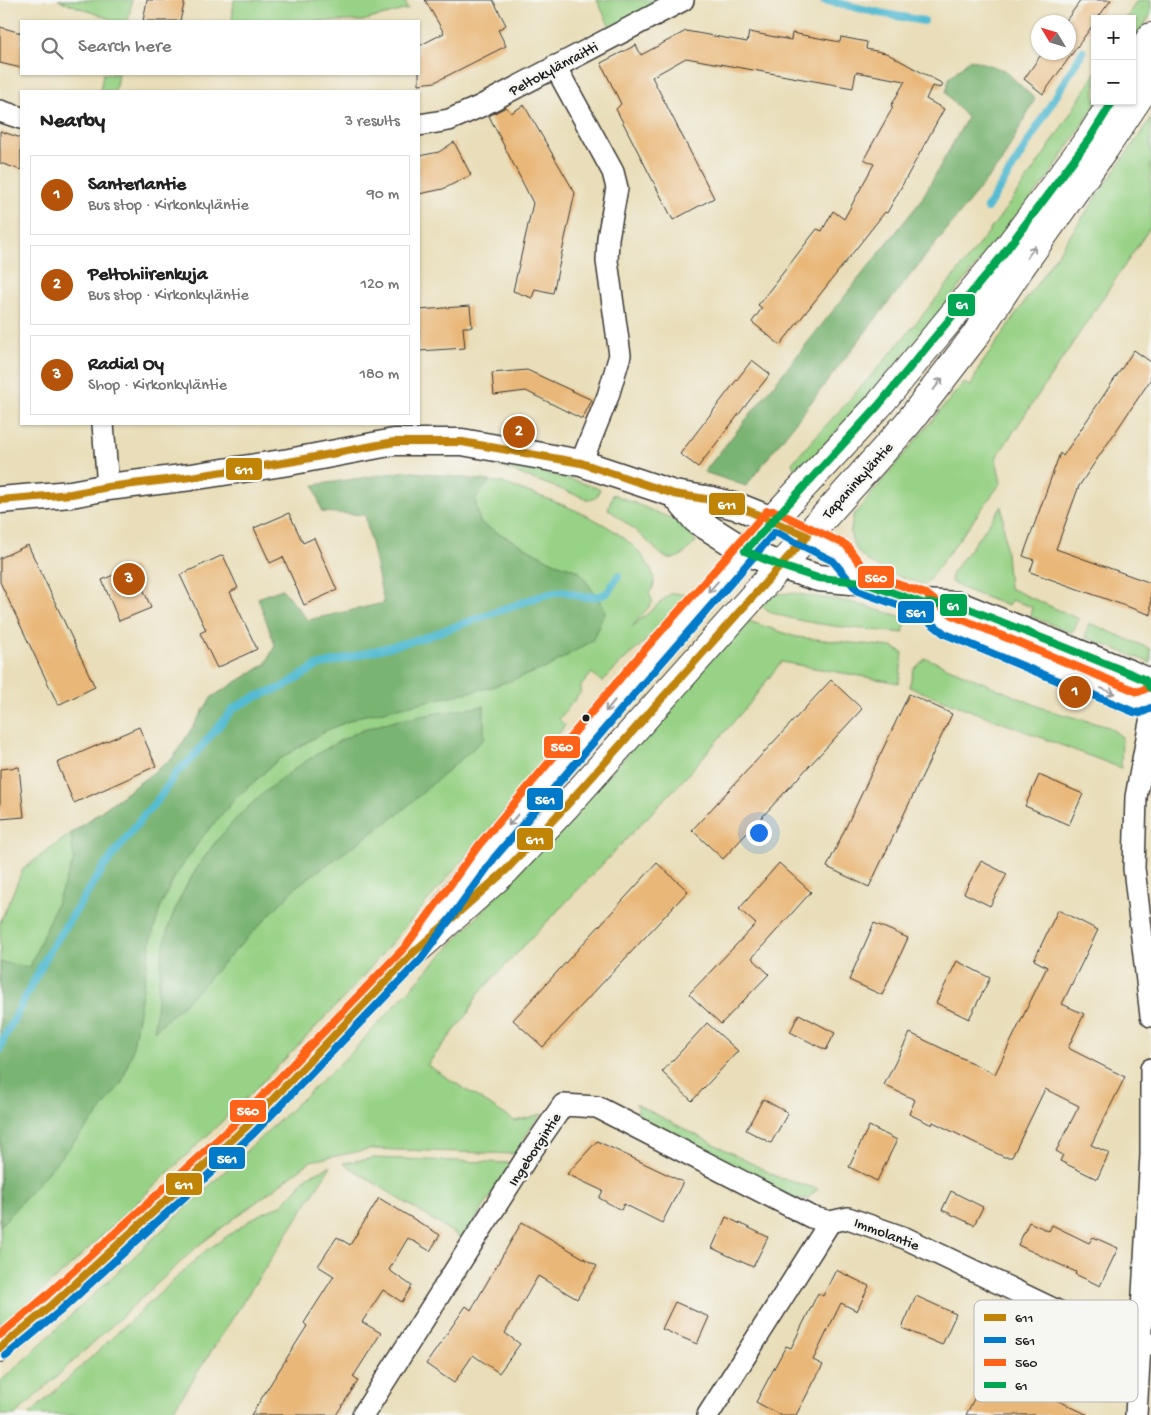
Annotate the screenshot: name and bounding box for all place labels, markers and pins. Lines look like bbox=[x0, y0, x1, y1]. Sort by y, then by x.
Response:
pin: 2 bbox=[503, 413, 535, 451]
pin: 3 bbox=[113, 560, 145, 598]
pin: 1 bbox=[1059, 673, 1091, 711]
unlabelled marker bbox=[581, 713, 591, 723]

